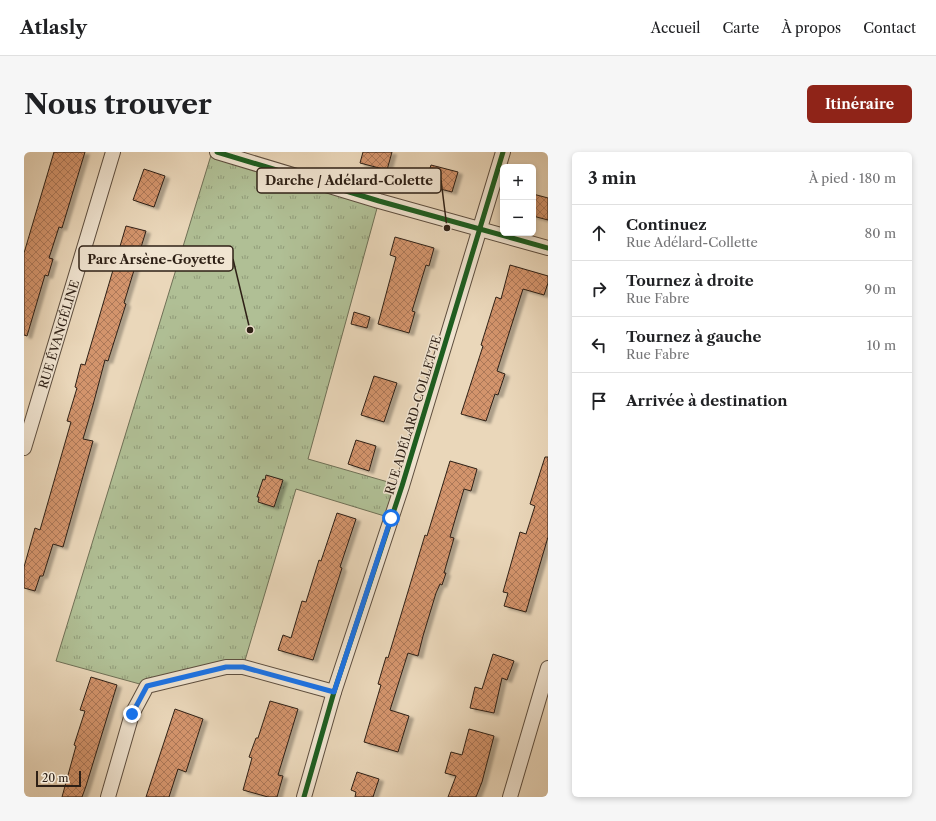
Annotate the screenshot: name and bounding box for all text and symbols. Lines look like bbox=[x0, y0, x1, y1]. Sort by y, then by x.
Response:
text: Atlasly bbox=[20, 16, 87, 39]
text: Accueil bbox=[651, 19, 701, 37]
text: Carte bbox=[723, 19, 759, 37]
text: À propos bbox=[781, 19, 841, 37]
text: Contact bbox=[863, 19, 916, 37]
button: Itinéraire bbox=[807, 85, 912, 123]
text: Nous trouver bbox=[24, 87, 212, 121]
map controls bbox=[500, 164, 536, 236]
button: + bbox=[500, 164, 536, 200]
callout: Darche / Adélard-Colette bbox=[257, 168, 441, 193]
text: 3 min bbox=[588, 168, 637, 188]
text: À pied · 180 m bbox=[809, 170, 896, 186]
text: Darche / Adélard-Colette bbox=[265, 172, 433, 188]
button: − bbox=[500, 200, 536, 236]
text: Continuez bbox=[626, 215, 707, 234]
icon: ahead bbox=[588, 222, 610, 244]
text: 80 m bbox=[864, 225, 896, 241]
text: Rue Adélard-Collette bbox=[626, 234, 758, 250]
callout: Parc Arsène-Goyette bbox=[79, 246, 233, 271]
text: Parc Arsène-Goyette bbox=[87, 251, 225, 267]
text: Tournez à droite bbox=[626, 271, 754, 290]
street label: RUE ÉVANGÉLINE bbox=[35, 278, 82, 390]
icon: right bbox=[588, 278, 610, 300]
text: 90 m bbox=[865, 281, 896, 297]
text: Rue Fabre bbox=[626, 290, 690, 306]
text: Tournez à gauche bbox=[626, 327, 762, 346]
street label: RUE ADÉLARD-COLLETTE bbox=[381, 333, 444, 496]
icon: left bbox=[588, 334, 610, 356]
text: 10 m bbox=[867, 337, 896, 353]
text: Rue Fabre bbox=[626, 346, 690, 362]
icon: arrive bbox=[588, 390, 610, 412]
text: Arrivée à destination bbox=[626, 391, 788, 410]
route start bbox=[382, 509, 400, 527]
route end bbox=[123, 705, 141, 723]
scale bar bbox=[36, 769, 81, 788]
text: 20 m bbox=[42, 771, 68, 785]

